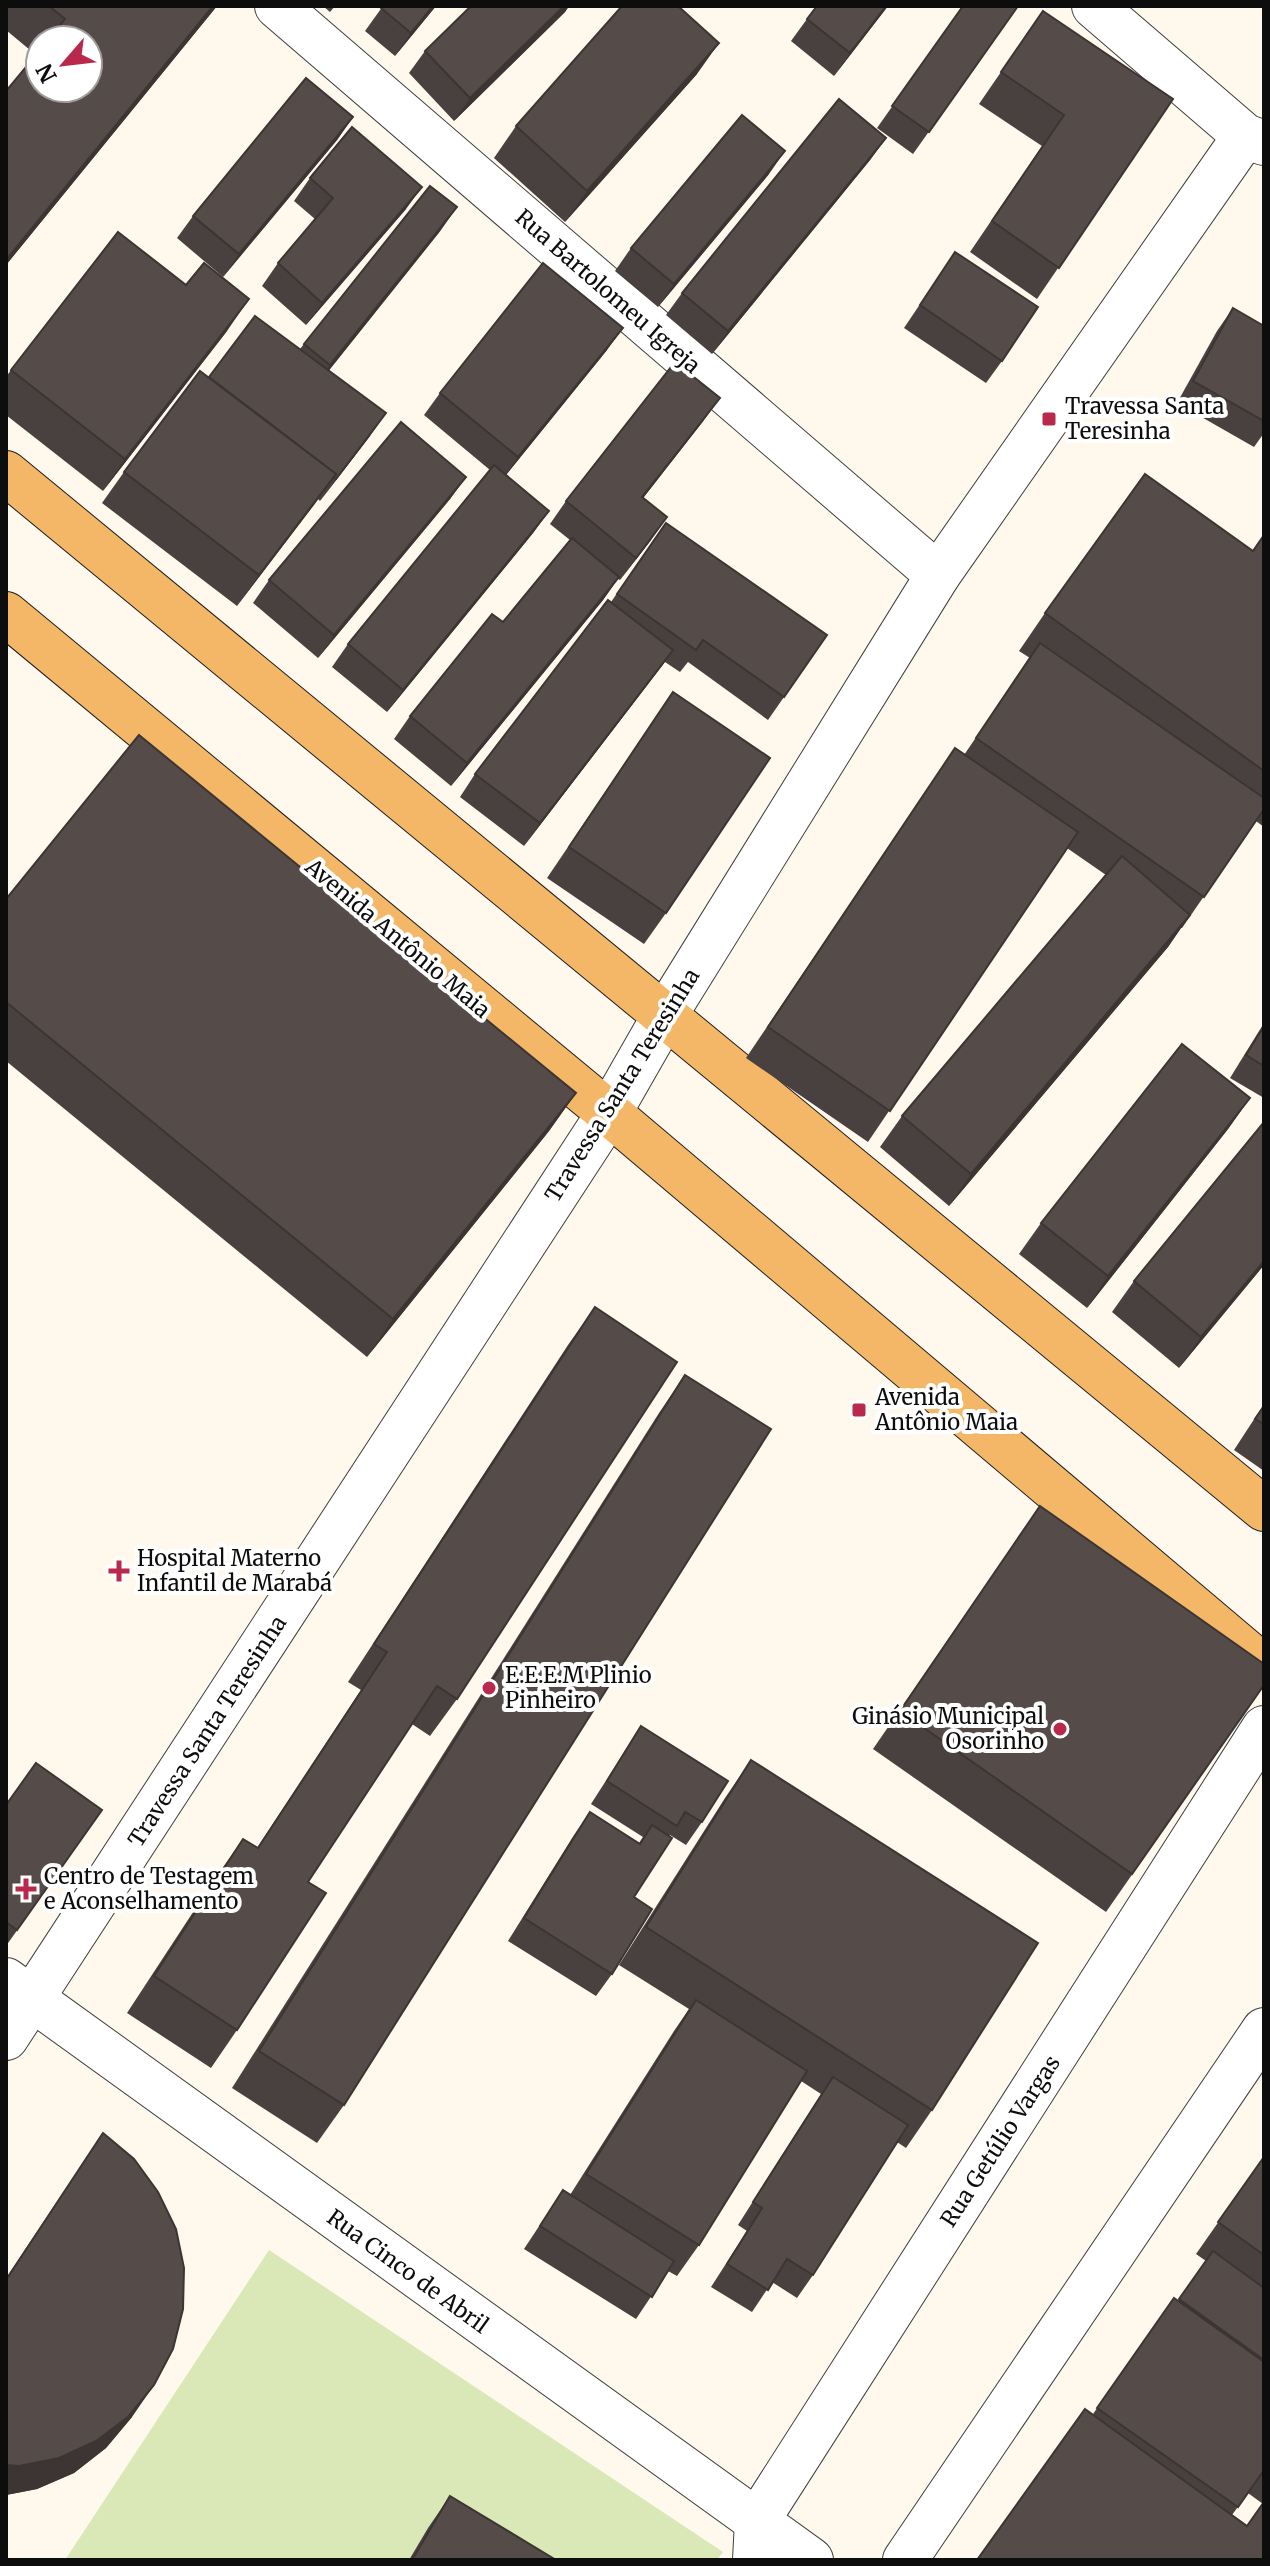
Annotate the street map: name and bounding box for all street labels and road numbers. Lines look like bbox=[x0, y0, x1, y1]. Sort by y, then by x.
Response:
street label: Rua Bartolomeu Igreja bbox=[510, 203, 706, 379]
street label: Avenida Antônio Maia bbox=[299, 852, 496, 1024]
street label: Travessa Santa Teresinha bbox=[539, 963, 706, 1207]
street label: Travessa Santa Teresinha bbox=[122, 1610, 292, 1852]
street label: Rua Getúlio Vargas bbox=[934, 2050, 1066, 2232]
street label: Rua Cinco de Abril bbox=[322, 2203, 494, 2339]

